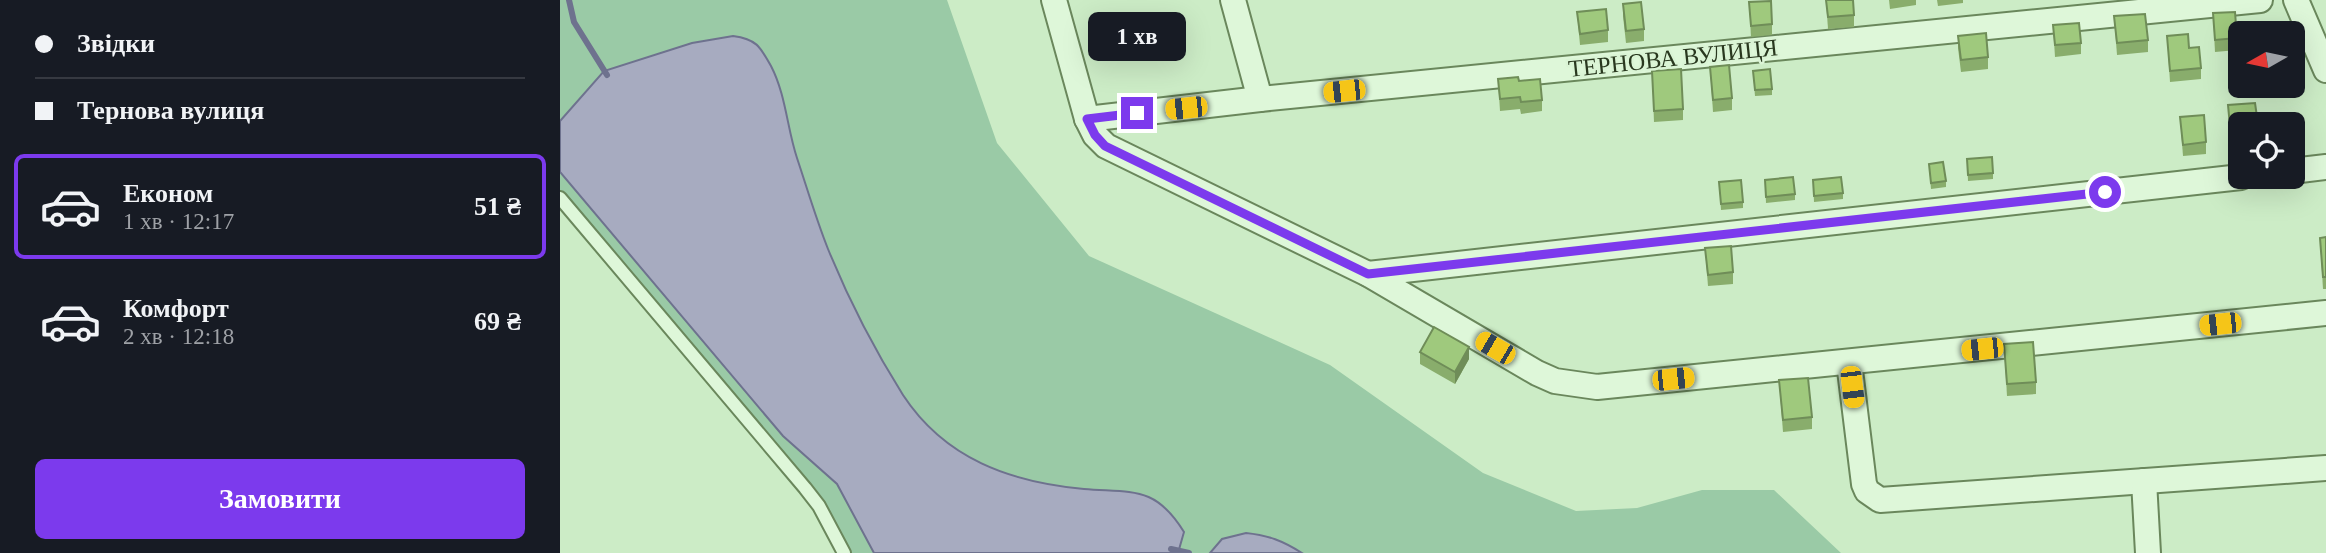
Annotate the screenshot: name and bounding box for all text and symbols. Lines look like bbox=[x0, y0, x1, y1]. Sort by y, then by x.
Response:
callout: 1 хв bbox=[1088, 11, 1186, 60]
north arrow bbox=[2228, 21, 2305, 98]
map controls bbox=[2228, 21, 2305, 189]
text: 1 хв bbox=[1116, 24, 1158, 49]
text: Звідки bbox=[77, 29, 155, 58]
street label: ТЕРНОВА ВУЛИЦЯ bbox=[1567, 34, 1779, 82]
car bbox=[1323, 78, 1366, 104]
car bbox=[1165, 95, 1208, 121]
text: Тернова вулиця bbox=[77, 96, 264, 125]
route end bbox=[1121, 97, 1153, 129]
button: locate bbox=[2228, 112, 2305, 189]
icon: car bbox=[39, 175, 102, 238]
route start bbox=[2089, 176, 2121, 208]
text: Економ bbox=[123, 179, 213, 208]
text: 51 ₴ bbox=[474, 192, 521, 221]
text: 1 хв · 12:17 bbox=[123, 209, 234, 234]
icon: car bbox=[39, 290, 102, 353]
text: Комфорт bbox=[123, 294, 229, 323]
text: 69 ₴ bbox=[474, 307, 521, 336]
car bbox=[2199, 311, 2242, 337]
text: 2 хв · 12:18 bbox=[123, 324, 234, 349]
car bbox=[1472, 328, 1519, 368]
car bbox=[1961, 336, 2004, 362]
car bbox=[1840, 365, 1865, 409]
car bbox=[1652, 366, 1695, 392]
button: Замовити bbox=[35, 459, 525, 539]

